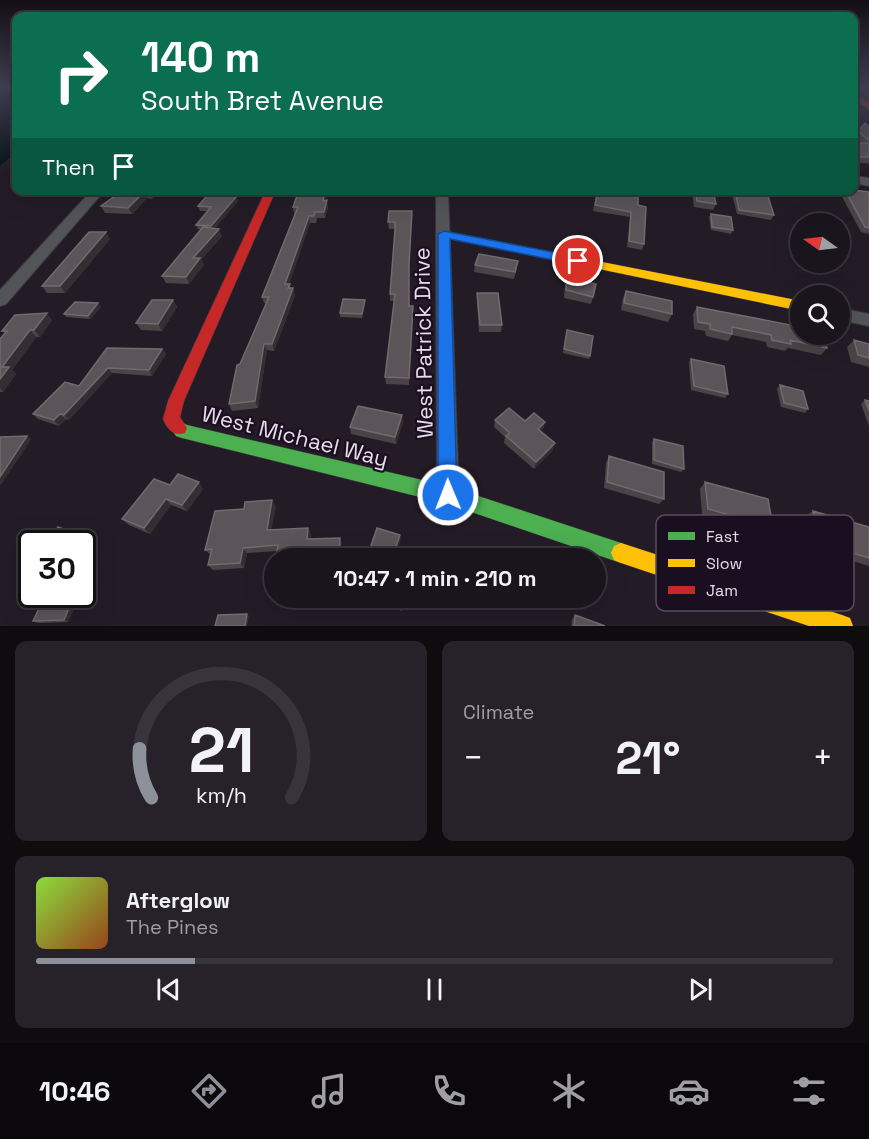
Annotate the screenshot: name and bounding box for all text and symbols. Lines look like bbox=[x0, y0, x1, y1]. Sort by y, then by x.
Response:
text: 140 m bbox=[141, 31, 260, 84]
icon: right bbox=[42, 36, 120, 114]
text: South Bret Avenue bbox=[141, 83, 384, 118]
icon: arrive bbox=[107, 150, 140, 183]
text: Then bbox=[42, 153, 95, 181]
north arrow bbox=[790, 213, 850, 273]
map controls bbox=[790, 213, 850, 345]
pin bbox=[552, 235, 603, 286]
icon: arrive bbox=[561, 244, 594, 277]
street label: West Patrick Drive bbox=[407, 247, 439, 439]
button: search bbox=[790, 285, 850, 345]
street label: West Michael Way bbox=[199, 399, 391, 473]
position arrow bbox=[416, 463, 480, 527]
legend bbox=[656, 515, 854, 611]
text: Fast bbox=[706, 526, 739, 547]
speed limit sign: 30 bbox=[18, 530, 96, 608]
text: Slow bbox=[706, 553, 742, 574]
text: 10:47 · 1 min · 210 m bbox=[333, 564, 537, 592]
text: Jam bbox=[706, 580, 738, 601]
text: Climate bbox=[463, 699, 534, 725]
text: 21 bbox=[188, 711, 254, 790]
text: 21° bbox=[616, 730, 680, 787]
text: − bbox=[463, 737, 483, 779]
text: + bbox=[813, 737, 833, 779]
text: km/h bbox=[195, 782, 247, 809]
text: Afterglow bbox=[126, 886, 230, 914]
text: The Pines bbox=[126, 914, 219, 940]
icon: previous bbox=[152, 973, 185, 1006]
icon: pause bbox=[418, 973, 451, 1006]
icon: next bbox=[684, 973, 717, 1006]
icon: directions bbox=[188, 1070, 230, 1112]
icon: music bbox=[308, 1070, 350, 1112]
icon: phone bbox=[428, 1070, 470, 1112]
icon: climate bbox=[548, 1070, 590, 1112]
icon: car bbox=[668, 1070, 710, 1112]
icon: filters bbox=[788, 1070, 830, 1112]
text: 10:46 bbox=[39, 1074, 111, 1109]

